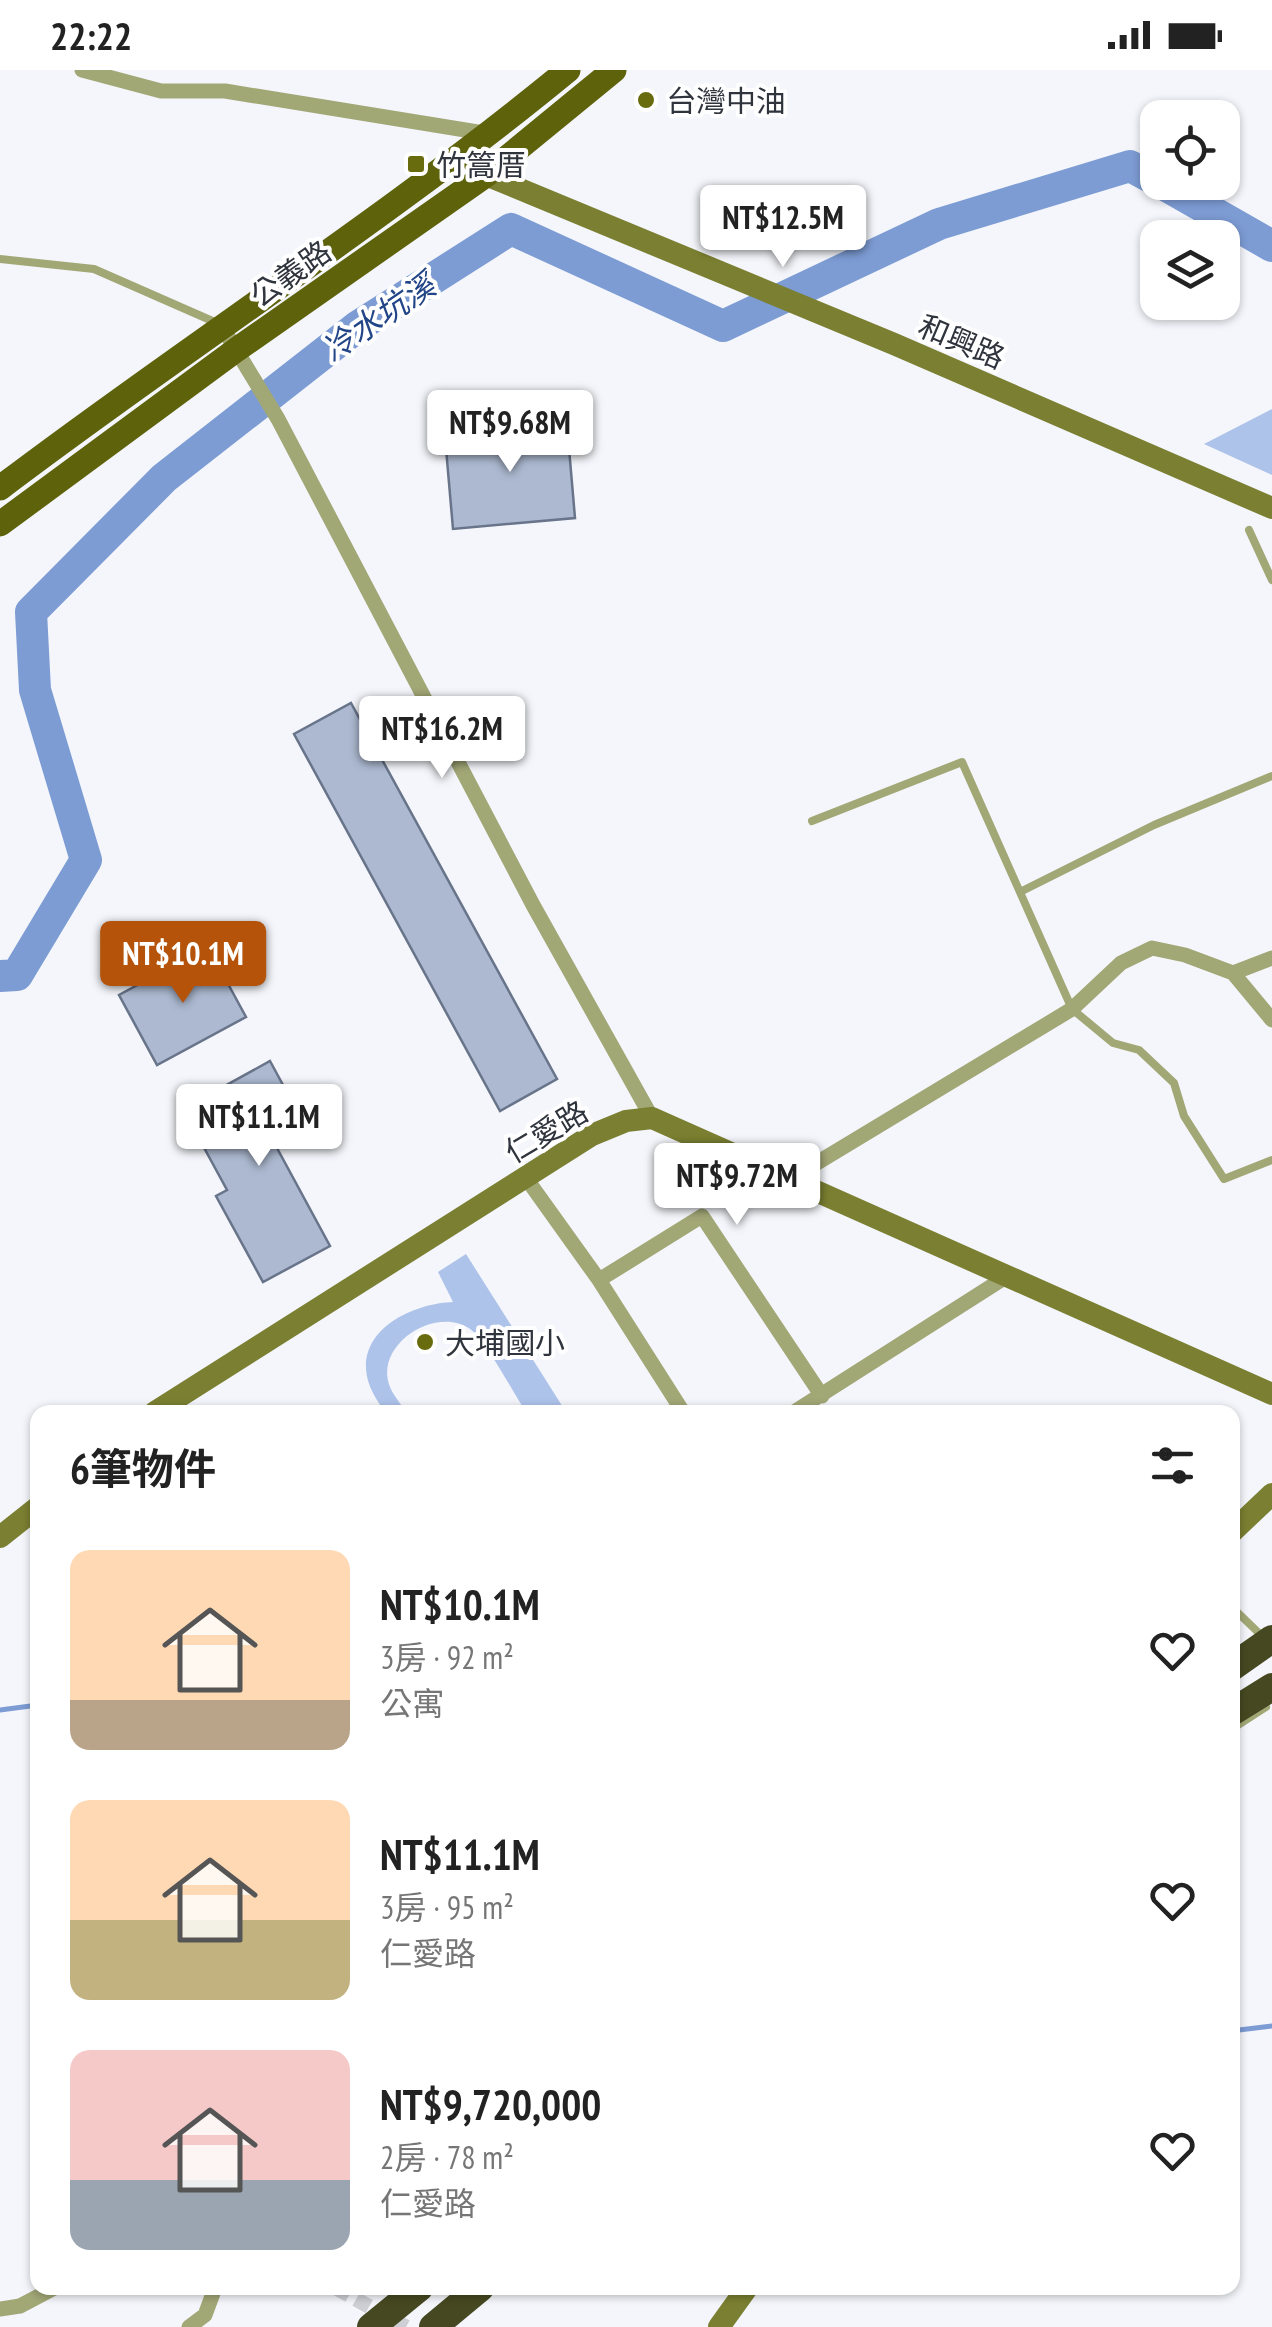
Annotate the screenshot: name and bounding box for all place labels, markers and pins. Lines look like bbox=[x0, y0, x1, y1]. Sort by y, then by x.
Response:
place label: 台灣中油 bbox=[666, 81, 786, 120]
marker: 台灣中油 bbox=[635, 89, 657, 111]
place label: 竹篙厝 bbox=[436, 145, 526, 184]
marker: 竹篙厝 bbox=[405, 153, 427, 175]
pin: NT$12.5M bbox=[680, 185, 886, 270]
pin: NT$9.68M bbox=[407, 390, 613, 475]
pin: NT$16.2M bbox=[339, 696, 545, 781]
pin: NT$10.1M bbox=[80, 921, 286, 1006]
pin: NT$11.1M bbox=[156, 1084, 362, 1169]
pin: NT$9.72M bbox=[634, 1143, 840, 1228]
place label: 大埔國小 bbox=[445, 1323, 565, 1362]
marker: 大埔國小 bbox=[414, 1331, 436, 1353]

